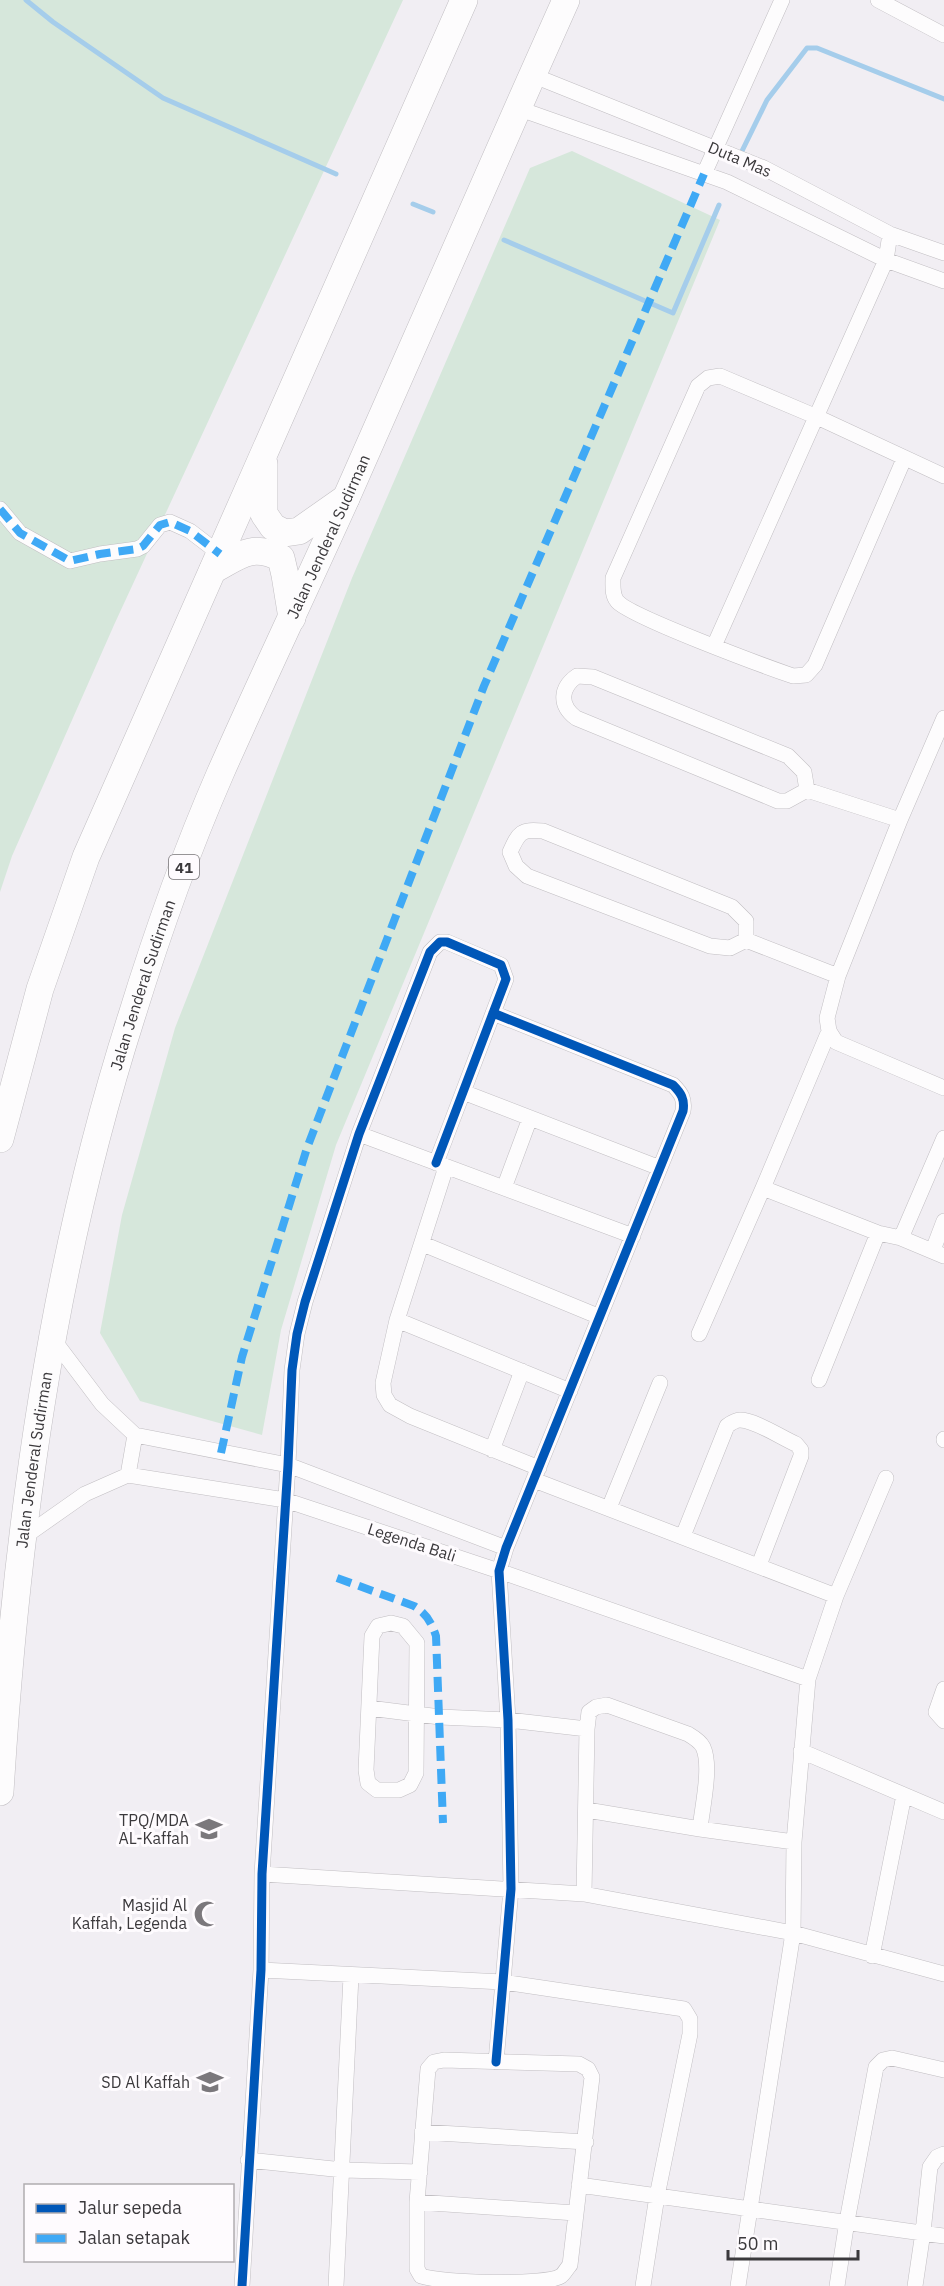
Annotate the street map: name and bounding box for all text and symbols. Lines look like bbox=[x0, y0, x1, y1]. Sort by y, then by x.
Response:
street label: Duta Mas bbox=[705, 137, 775, 181]
street label: Jalan Jenderal Sudirman bbox=[282, 451, 374, 622]
road number: 41 bbox=[169, 855, 199, 879]
street label: Jalan Jenderal Sudirman bbox=[106, 897, 180, 1073]
street label: Jalan Jenderal Sudirman bbox=[11, 1370, 56, 1549]
street label: Legenda Bali bbox=[365, 1518, 459, 1566]
place label: TPQ/MDA AL-Kaffah bbox=[119, 1810, 189, 1848]
school or university icon: TPQ/MDA AL-Kaffah bbox=[194, 1814, 224, 1844]
place label: Masjid Al Kaffah, Legenda bbox=[72, 1895, 187, 1933]
mosque icon: Masjid Al Kaffah, Legenda bbox=[192, 1899, 222, 1929]
school or university icon: SD Al Kaffah bbox=[195, 2067, 225, 2097]
place label: SD Al Kaffah bbox=[101, 2072, 190, 2092]
legend bbox=[24, 2184, 234, 2262]
text: Jalur sepeda bbox=[78, 2196, 182, 2219]
scale bar bbox=[728, 2223, 858, 2261]
text: Jalan setapak bbox=[78, 2226, 190, 2249]
text: 50 m bbox=[737, 2232, 779, 2255]

